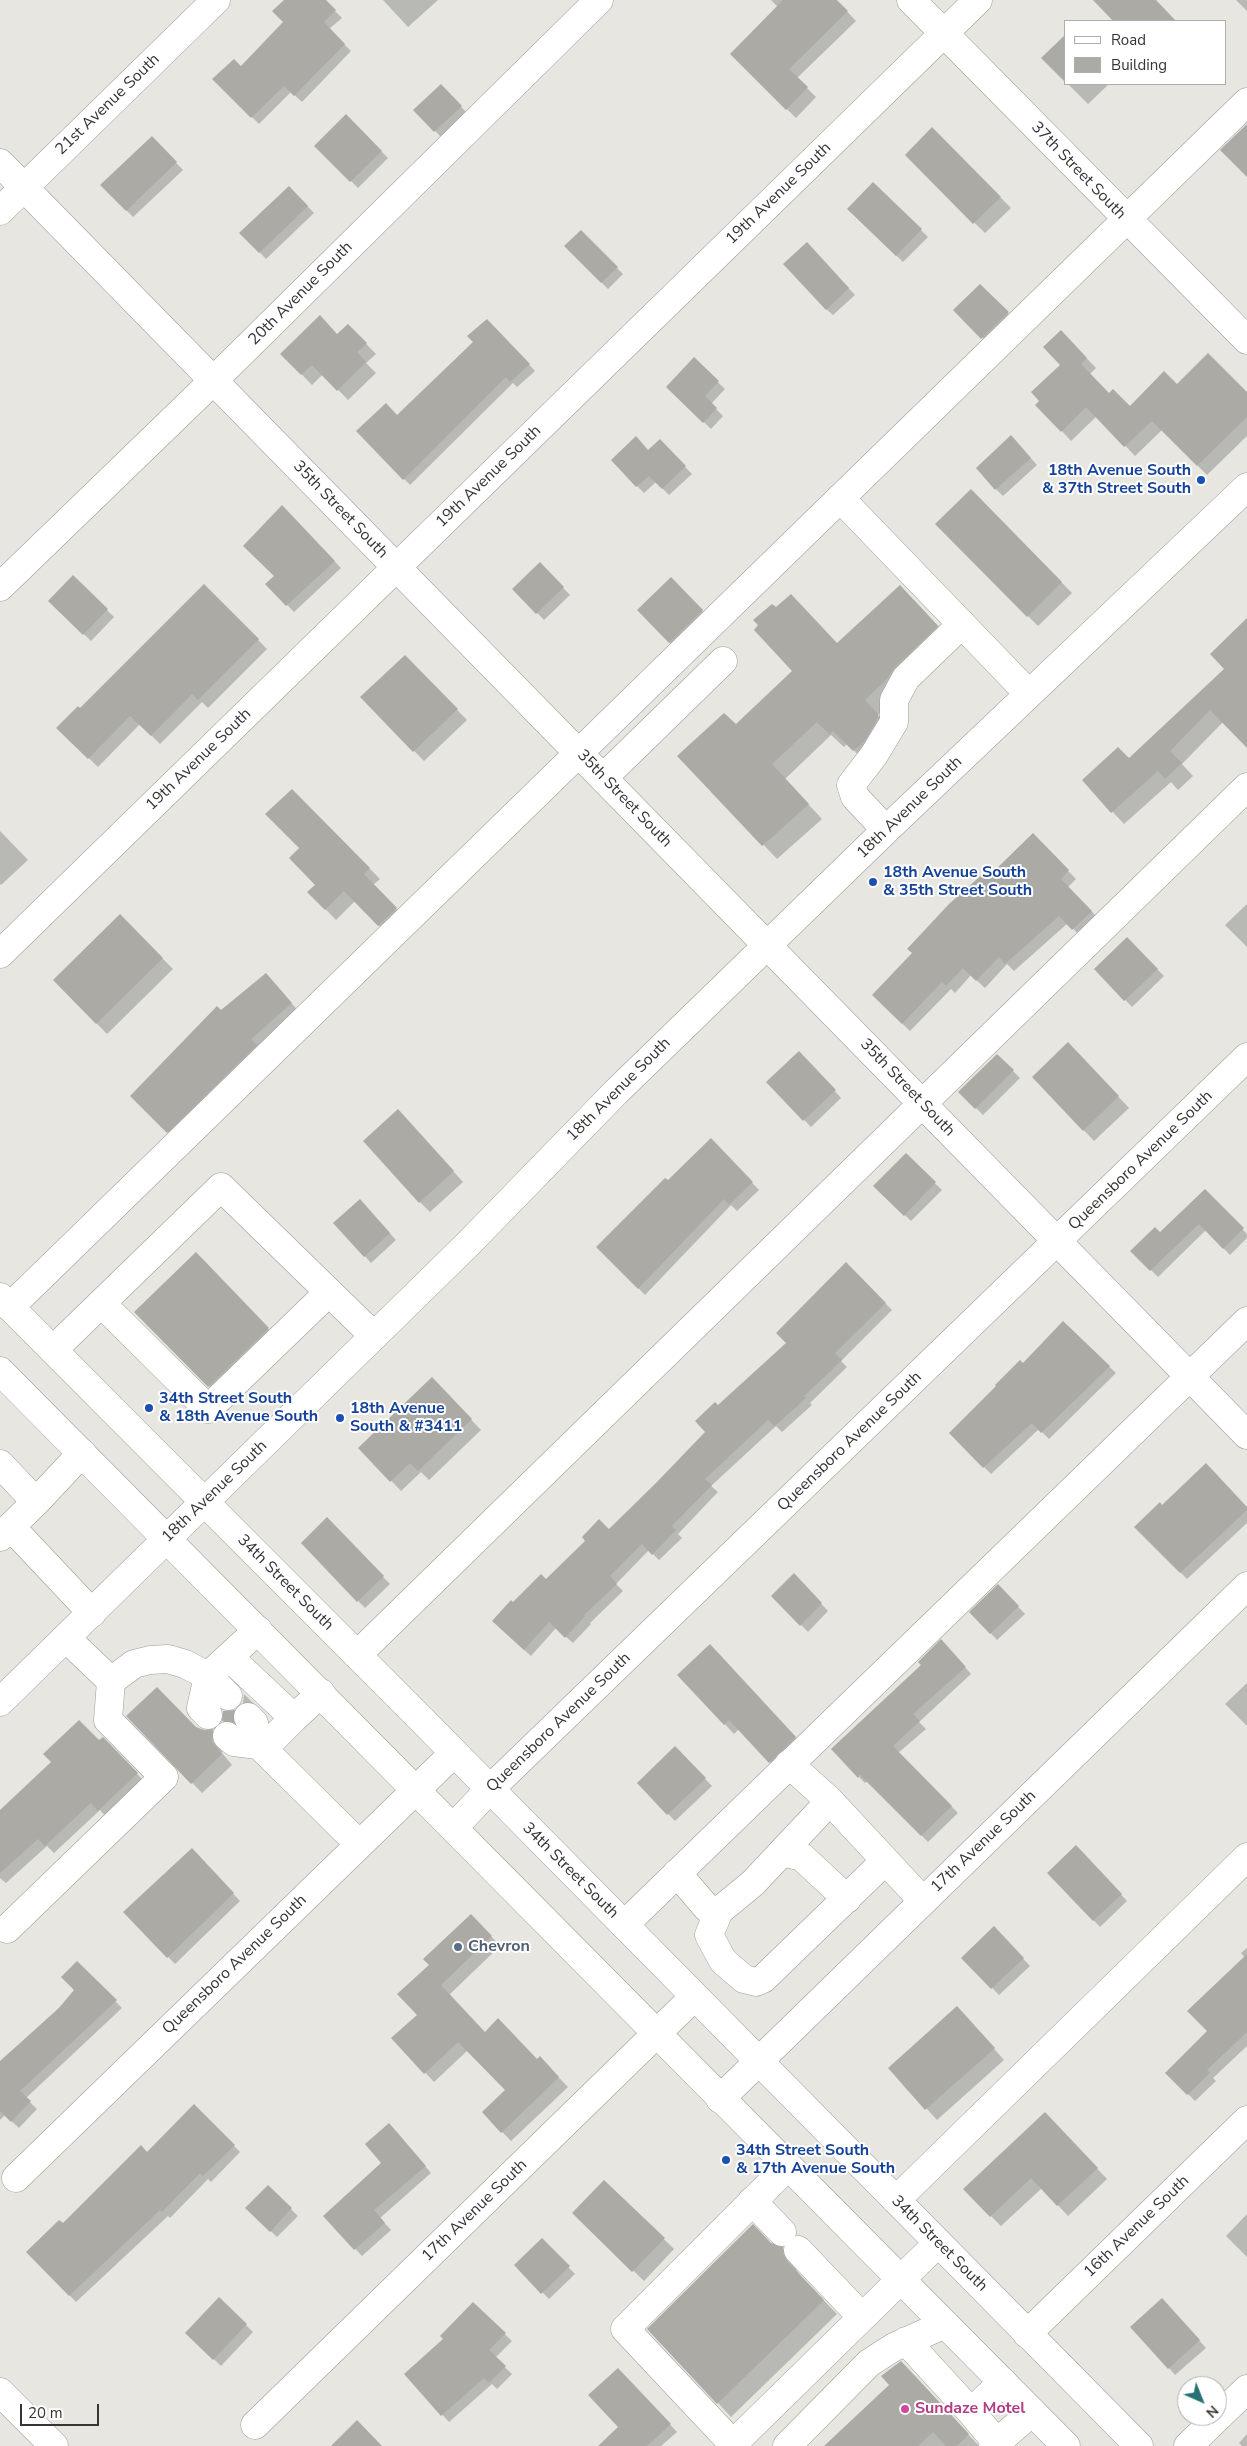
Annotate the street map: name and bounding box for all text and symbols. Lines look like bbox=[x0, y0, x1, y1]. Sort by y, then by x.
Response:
legend bbox=[1064, 20, 1227, 85]
text: Road bbox=[1111, 30, 1146, 50]
street label: 21st Avenue South bbox=[52, 50, 164, 160]
text: Building bbox=[1111, 55, 1167, 75]
street label: 37th Street South bbox=[1027, 118, 1129, 224]
street label: 19th Avenue South bbox=[722, 139, 836, 249]
street label: 20th Avenue South bbox=[245, 238, 357, 350]
street label: 19th Avenue South bbox=[432, 422, 546, 532]
street label: 35th Street South bbox=[289, 457, 391, 563]
place label: 18th Avenue South & 37th Street South bbox=[1042, 461, 1191, 499]
marker: 18th Avenue South & 37th Street South bbox=[1195, 474, 1207, 486]
street label: 19th Avenue South bbox=[142, 705, 256, 815]
street label: 35th Street South bbox=[573, 746, 675, 852]
street label: 18th Avenue South bbox=[853, 753, 967, 863]
place label: 18th Avenue South & 35th Street South bbox=[883, 863, 1032, 901]
marker: 18th Avenue South & 35th Street South bbox=[867, 876, 879, 888]
street label: 18th Avenue South bbox=[563, 1034, 675, 1146]
street label: 35th Street South bbox=[856, 1035, 958, 1141]
street label: Queensboro Avenue South bbox=[1065, 1087, 1217, 1235]
street label: Queensboro Avenue South bbox=[774, 1368, 926, 1516]
place label: 34th Street South & 18th Avenue South bbox=[159, 1389, 318, 1427]
place label: 18th Avenue South & #3411 bbox=[350, 1399, 462, 1437]
marker: 34th Street South & 18th Avenue South bbox=[143, 1402, 155, 1414]
marker: 18th Avenue South & #3411 bbox=[334, 1412, 346, 1424]
street label: 18th Avenue South bbox=[158, 1437, 272, 1547]
street label: 34th Street South bbox=[233, 1531, 337, 1635]
street label: Queensboro Avenue South bbox=[483, 1649, 635, 1797]
street label: 17th Avenue South bbox=[927, 1787, 1041, 1897]
street label: 34th Street South bbox=[518, 1819, 622, 1923]
street label: Queensboro Avenue South bbox=[159, 1891, 311, 2039]
place label: Chevron bbox=[468, 1937, 530, 1957]
marker: Chevron bbox=[452, 1941, 464, 1953]
place label: 34th Street South & 17th Avenue South bbox=[736, 2141, 895, 2179]
marker: 34th Street South & 17th Avenue South bbox=[720, 2154, 732, 2166]
street label: 17th Avenue South bbox=[418, 2156, 532, 2266]
street label: 16th Avenue South bbox=[1080, 2172, 1194, 2282]
street label: 34th Street South bbox=[887, 2192, 991, 2296]
north arrow bbox=[1177, 2376, 1227, 2426]
scale bar bbox=[22, 2394, 101, 2426]
place label: Sundaze Motel bbox=[915, 2399, 1025, 2419]
text: N bbox=[1202, 2401, 1222, 2422]
text: 20 m bbox=[28, 2403, 63, 2423]
marker: Sundaze Motel bbox=[899, 2403, 911, 2415]

